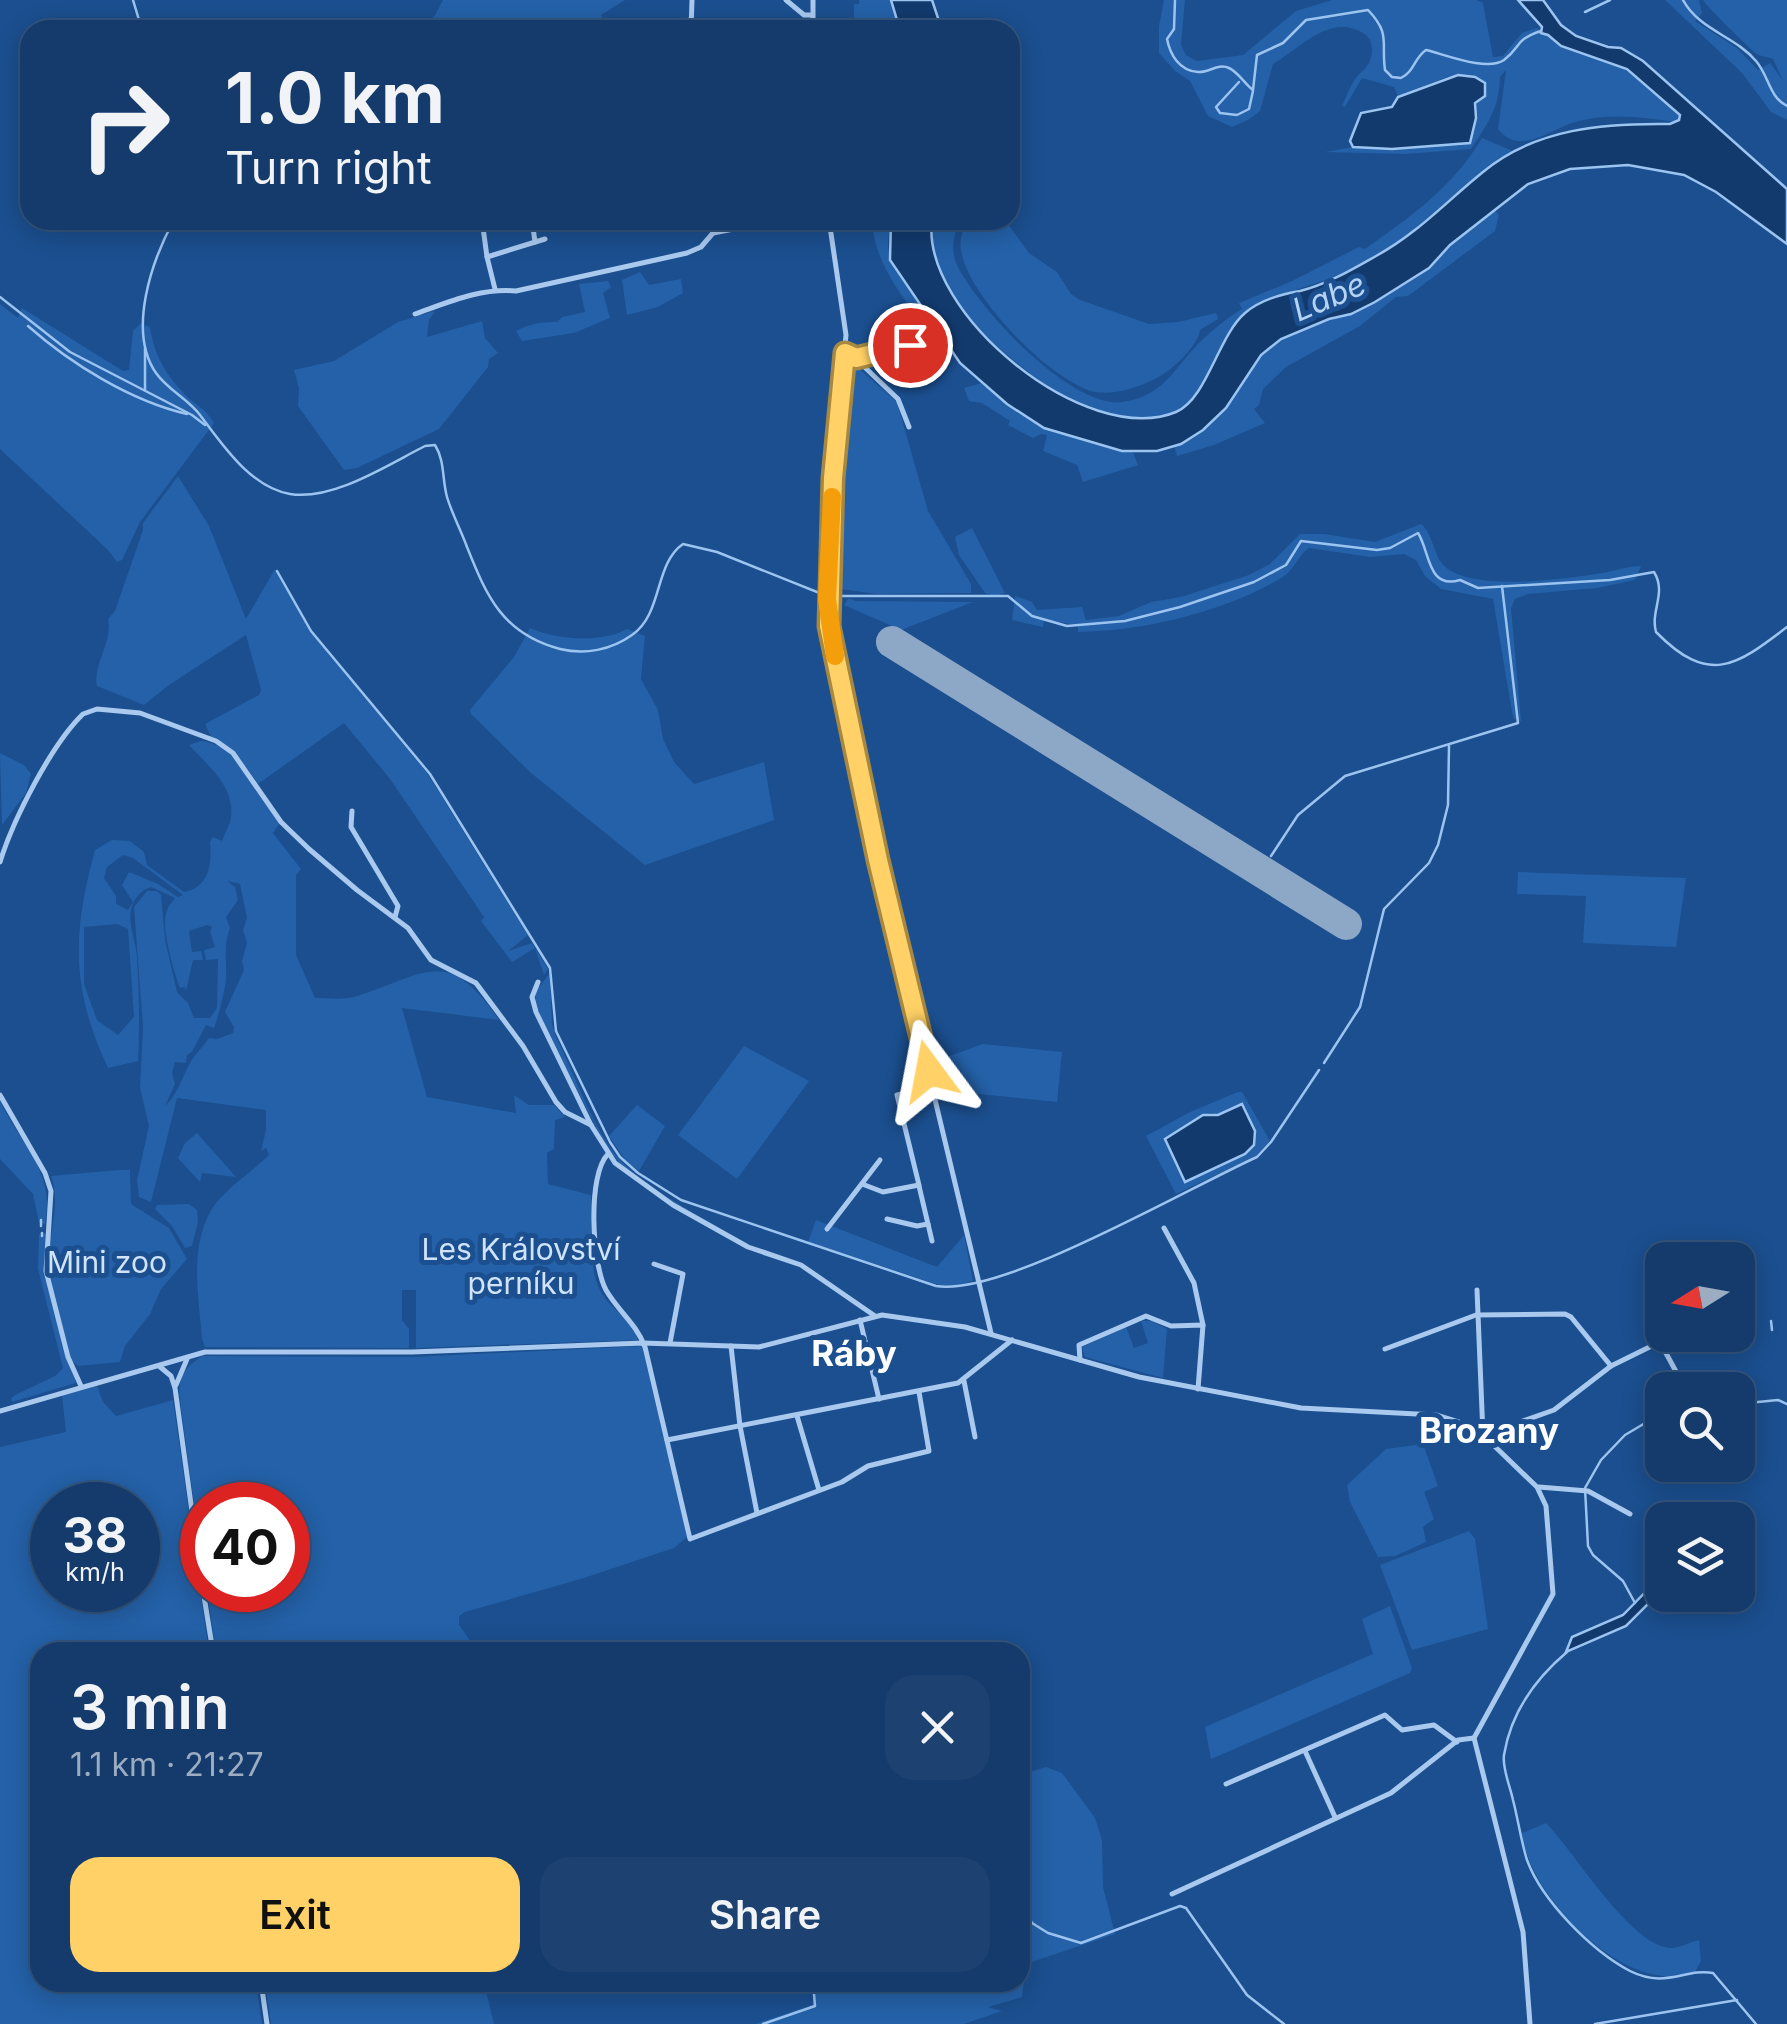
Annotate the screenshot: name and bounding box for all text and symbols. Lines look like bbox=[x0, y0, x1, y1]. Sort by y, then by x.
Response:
text: 1.0 km bbox=[225, 55, 445, 140]
icon: right bbox=[60, 60, 190, 190]
text: Turn right bbox=[225, 140, 432, 195]
water label: Labe bbox=[1286, 264, 1371, 329]
pin bbox=[868, 303, 953, 388]
icon: arrive bbox=[883, 318, 938, 373]
position arrow bbox=[877, 1019, 981, 1123]
park label: Les Království perníku bbox=[422, 1231, 621, 1301]
north arrow bbox=[1645, 1242, 1755, 1352]
map controls bbox=[1645, 1242, 1755, 1612]
park label: Mini zoo bbox=[47, 1244, 167, 1280]
district label: Ráby bbox=[811, 1332, 897, 1374]
button: search bbox=[1645, 1372, 1755, 1482]
district label: Brozany bbox=[1419, 1409, 1559, 1451]
speed limit sign: 40 bbox=[180, 1482, 310, 1612]
button: layers bbox=[1645, 1502, 1755, 1612]
text: 38 bbox=[63, 1505, 127, 1565]
text: km/h bbox=[65, 1557, 125, 1587]
text: 3 min bbox=[70, 1671, 230, 1743]
button: close bbox=[885, 1675, 990, 1780]
text: 1.1 km · 21:27 bbox=[70, 1745, 264, 1784]
button: Exit bbox=[70, 1857, 520, 1972]
button: Share bbox=[540, 1857, 990, 1972]

